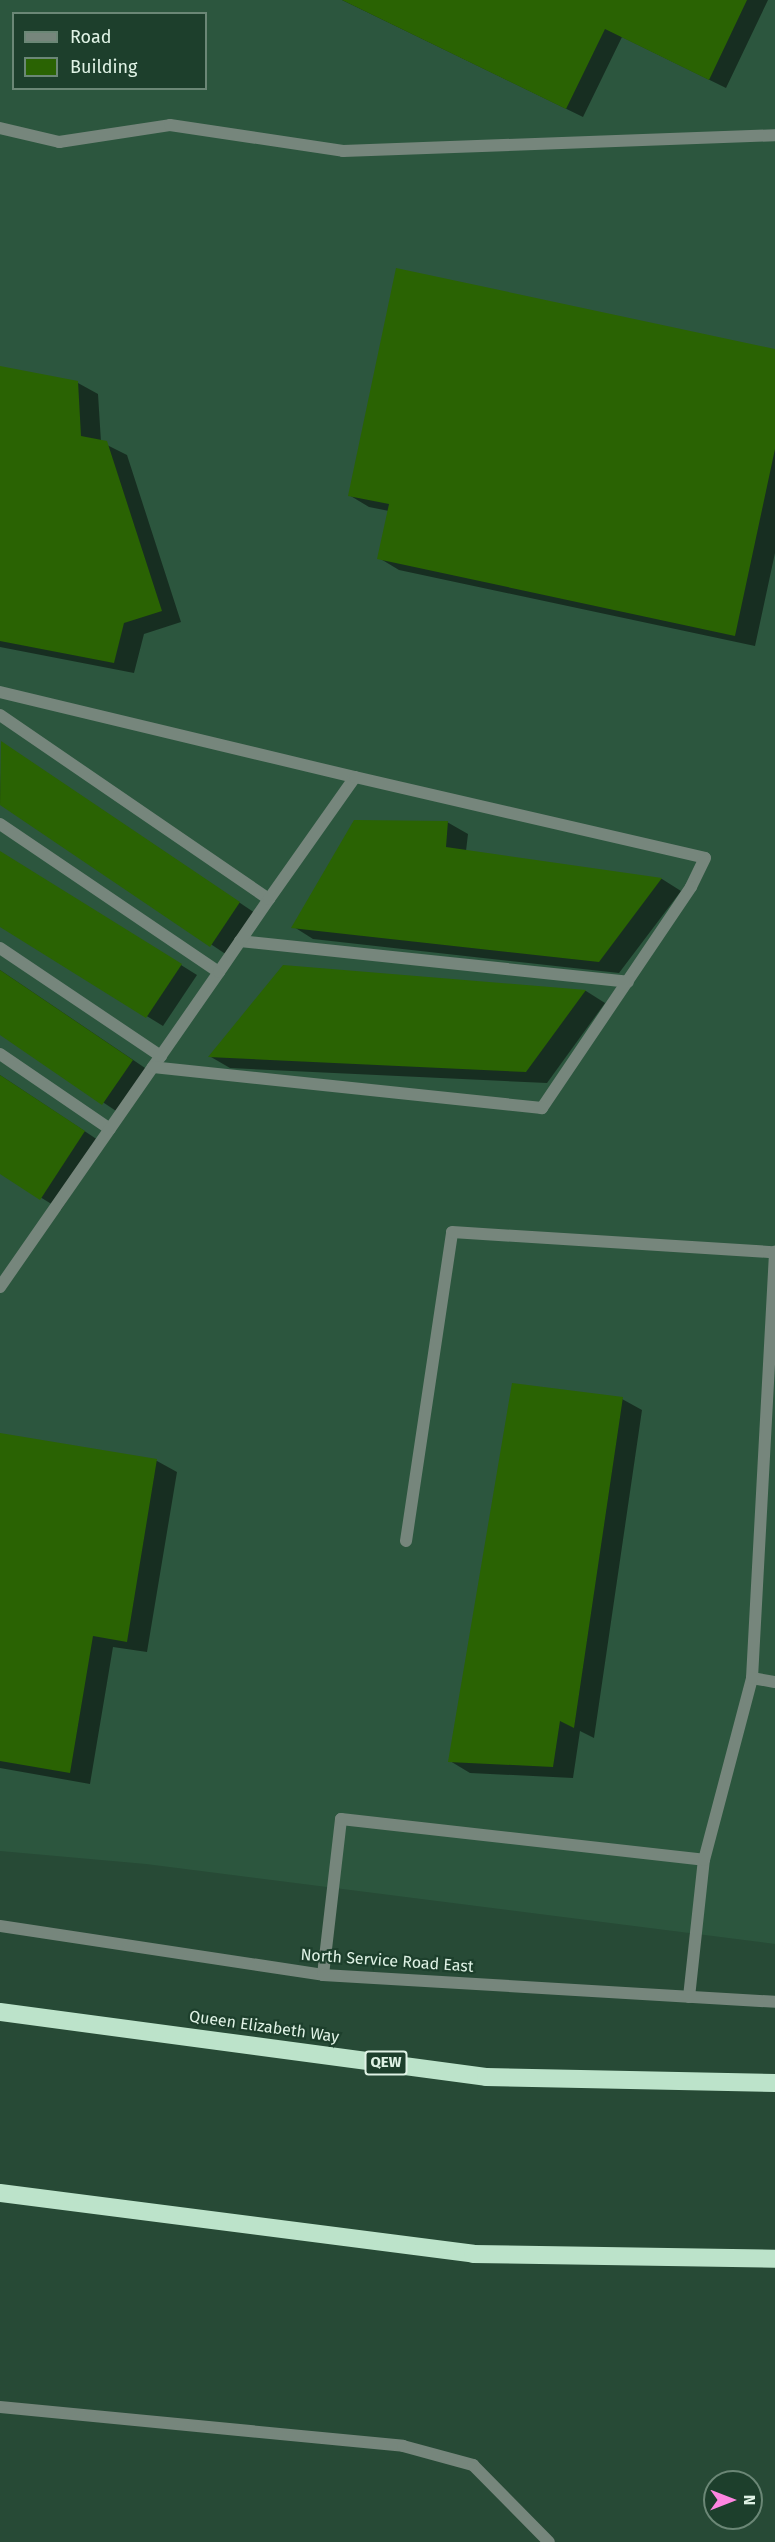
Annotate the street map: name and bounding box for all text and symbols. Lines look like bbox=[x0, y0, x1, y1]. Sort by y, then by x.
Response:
legend bbox=[12, 12, 207, 90]
text: Road bbox=[70, 26, 112, 48]
text: Building bbox=[70, 56, 137, 78]
street label: North Service Road East bbox=[300, 1945, 474, 1977]
street label: Queen Elizabeth Way bbox=[188, 2007, 340, 2047]
road number: QEW bbox=[364, 2051, 408, 2075]
north arrow bbox=[703, 2470, 763, 2530]
text: N bbox=[740, 2495, 759, 2505]

